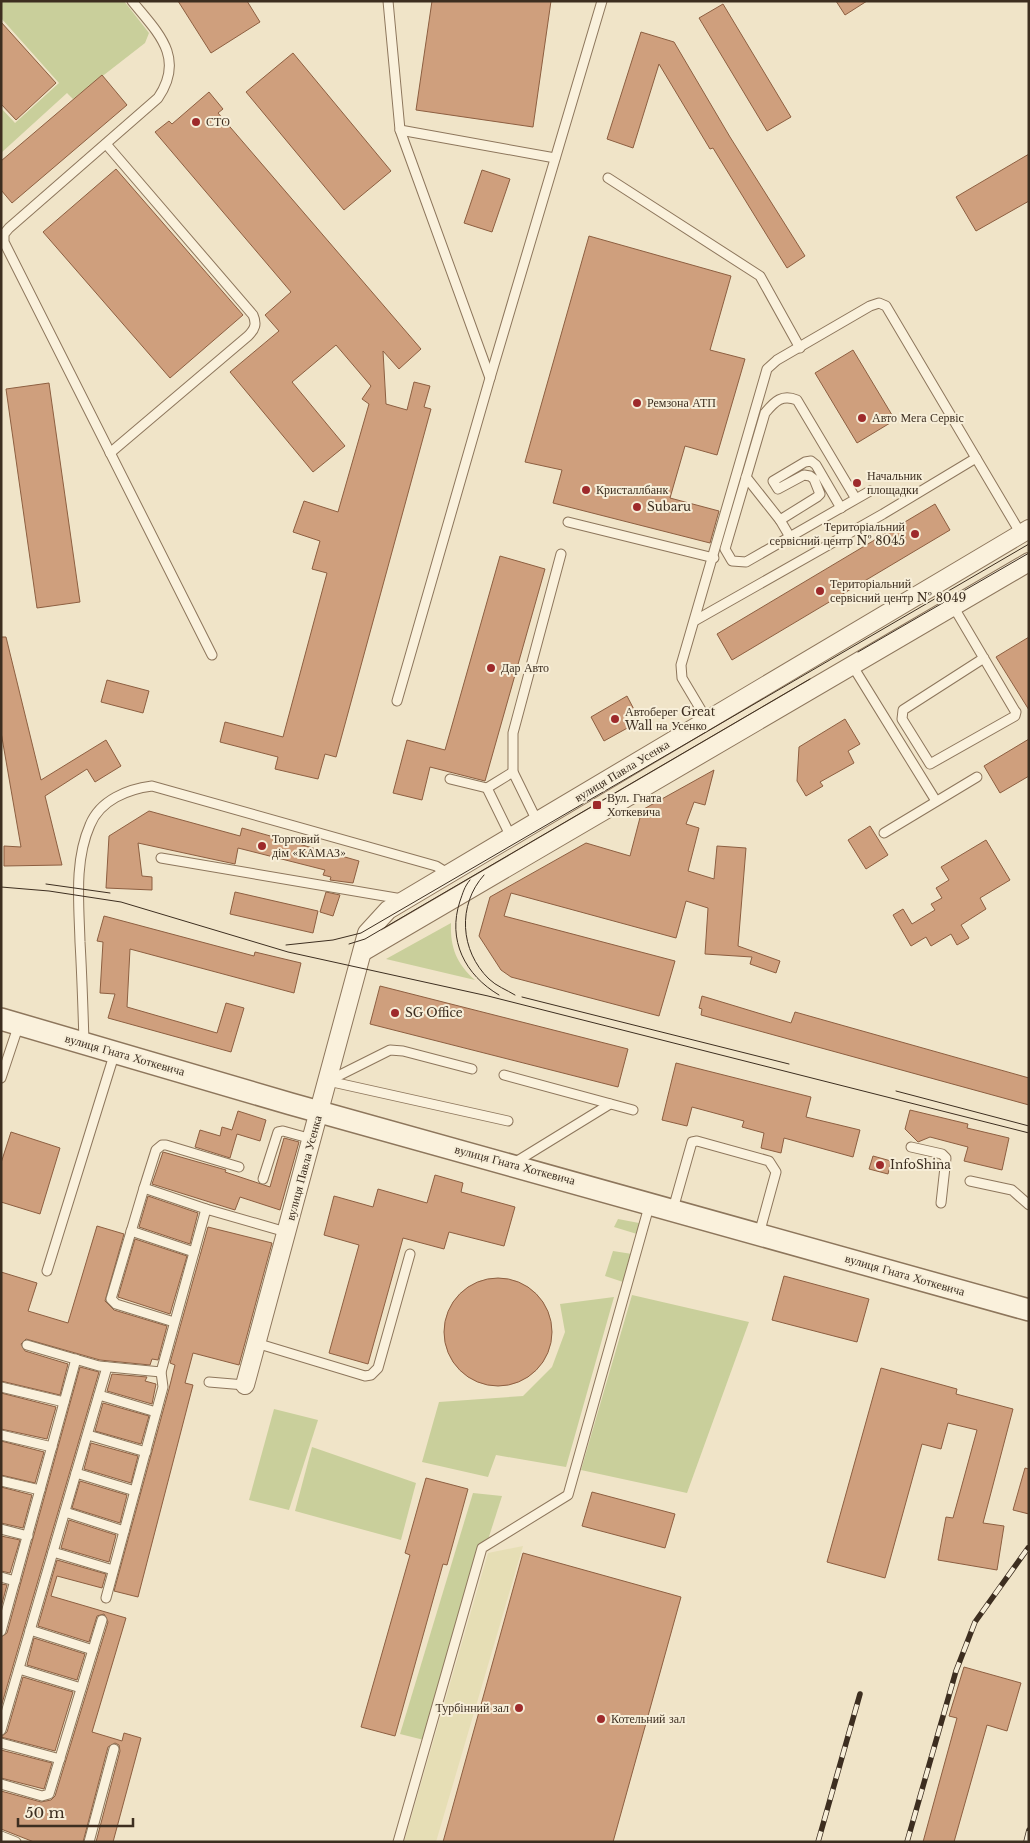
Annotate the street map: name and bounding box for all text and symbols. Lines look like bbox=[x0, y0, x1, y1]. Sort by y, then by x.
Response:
place label: СТО bbox=[206, 114, 230, 129]
marker: СТО bbox=[190, 116, 202, 128]
place label: Ремзона АТП bbox=[647, 395, 716, 410]
marker: Ремзона АТП bbox=[631, 397, 643, 409]
place label: Авто Мега Сервіс bbox=[872, 410, 964, 425]
marker: Авто Мега Сервіс bbox=[856, 412, 868, 424]
place label: Начальник площадки bbox=[867, 468, 922, 497]
marker: Начальник площадки bbox=[851, 477, 863, 489]
place label: Кристаллбанк bbox=[596, 482, 668, 497]
marker: Кристаллбанк bbox=[580, 484, 592, 496]
place label: Subaru bbox=[647, 499, 691, 514]
marker: Subaru bbox=[631, 501, 643, 513]
place label: Територіальний сервісний центр № 8045 bbox=[770, 519, 906, 548]
marker: Територіальний сервісний центр № 8045 bbox=[909, 528, 921, 540]
place label: Територіальний сервісний центр № 8049 bbox=[830, 576, 966, 605]
marker: Територіальний сервісний центр № 8049 bbox=[814, 585, 826, 597]
place label: Дар Авто bbox=[501, 660, 549, 675]
marker: Дар Авто bbox=[485, 662, 497, 674]
place label: Автоберег Great Wall на Усенко bbox=[624, 704, 716, 733]
marker: Автоберег Great Wall на Усенко bbox=[609, 713, 621, 725]
street label: вулиця Павла Усенка bbox=[572, 736, 672, 805]
place label: Вул. Гната Хоткевича bbox=[607, 790, 662, 819]
marker: Вул. Гната Хоткевича bbox=[591, 799, 603, 811]
place label: Торговий дім «КАМАЗ» bbox=[272, 831, 346, 860]
marker: Торговий дім «КАМАЗ» bbox=[256, 840, 268, 852]
place label: SG Office bbox=[405, 1005, 463, 1020]
marker: SG Office bbox=[389, 1007, 401, 1019]
street label: вулиця Гната Хоткевича bbox=[64, 1030, 187, 1079]
street label: вулиця Павла Усенка bbox=[282, 1113, 325, 1222]
street label: вулиця Гната Хоткевича bbox=[453, 1141, 578, 1188]
place label: InfoShina bbox=[890, 1157, 951, 1172]
marker: InfoShina bbox=[874, 1159, 886, 1171]
street label: вулиця Гната Хоткевича bbox=[844, 1250, 967, 1299]
place label: Турбінний зал bbox=[436, 1700, 509, 1715]
marker: Турбінний зал bbox=[513, 1702, 525, 1714]
place label: Котельний зал bbox=[611, 1711, 685, 1726]
marker: Котельний зал bbox=[595, 1713, 607, 1725]
scale bar bbox=[18, 1796, 132, 1828]
text: 50 m bbox=[25, 1803, 65, 1822]

